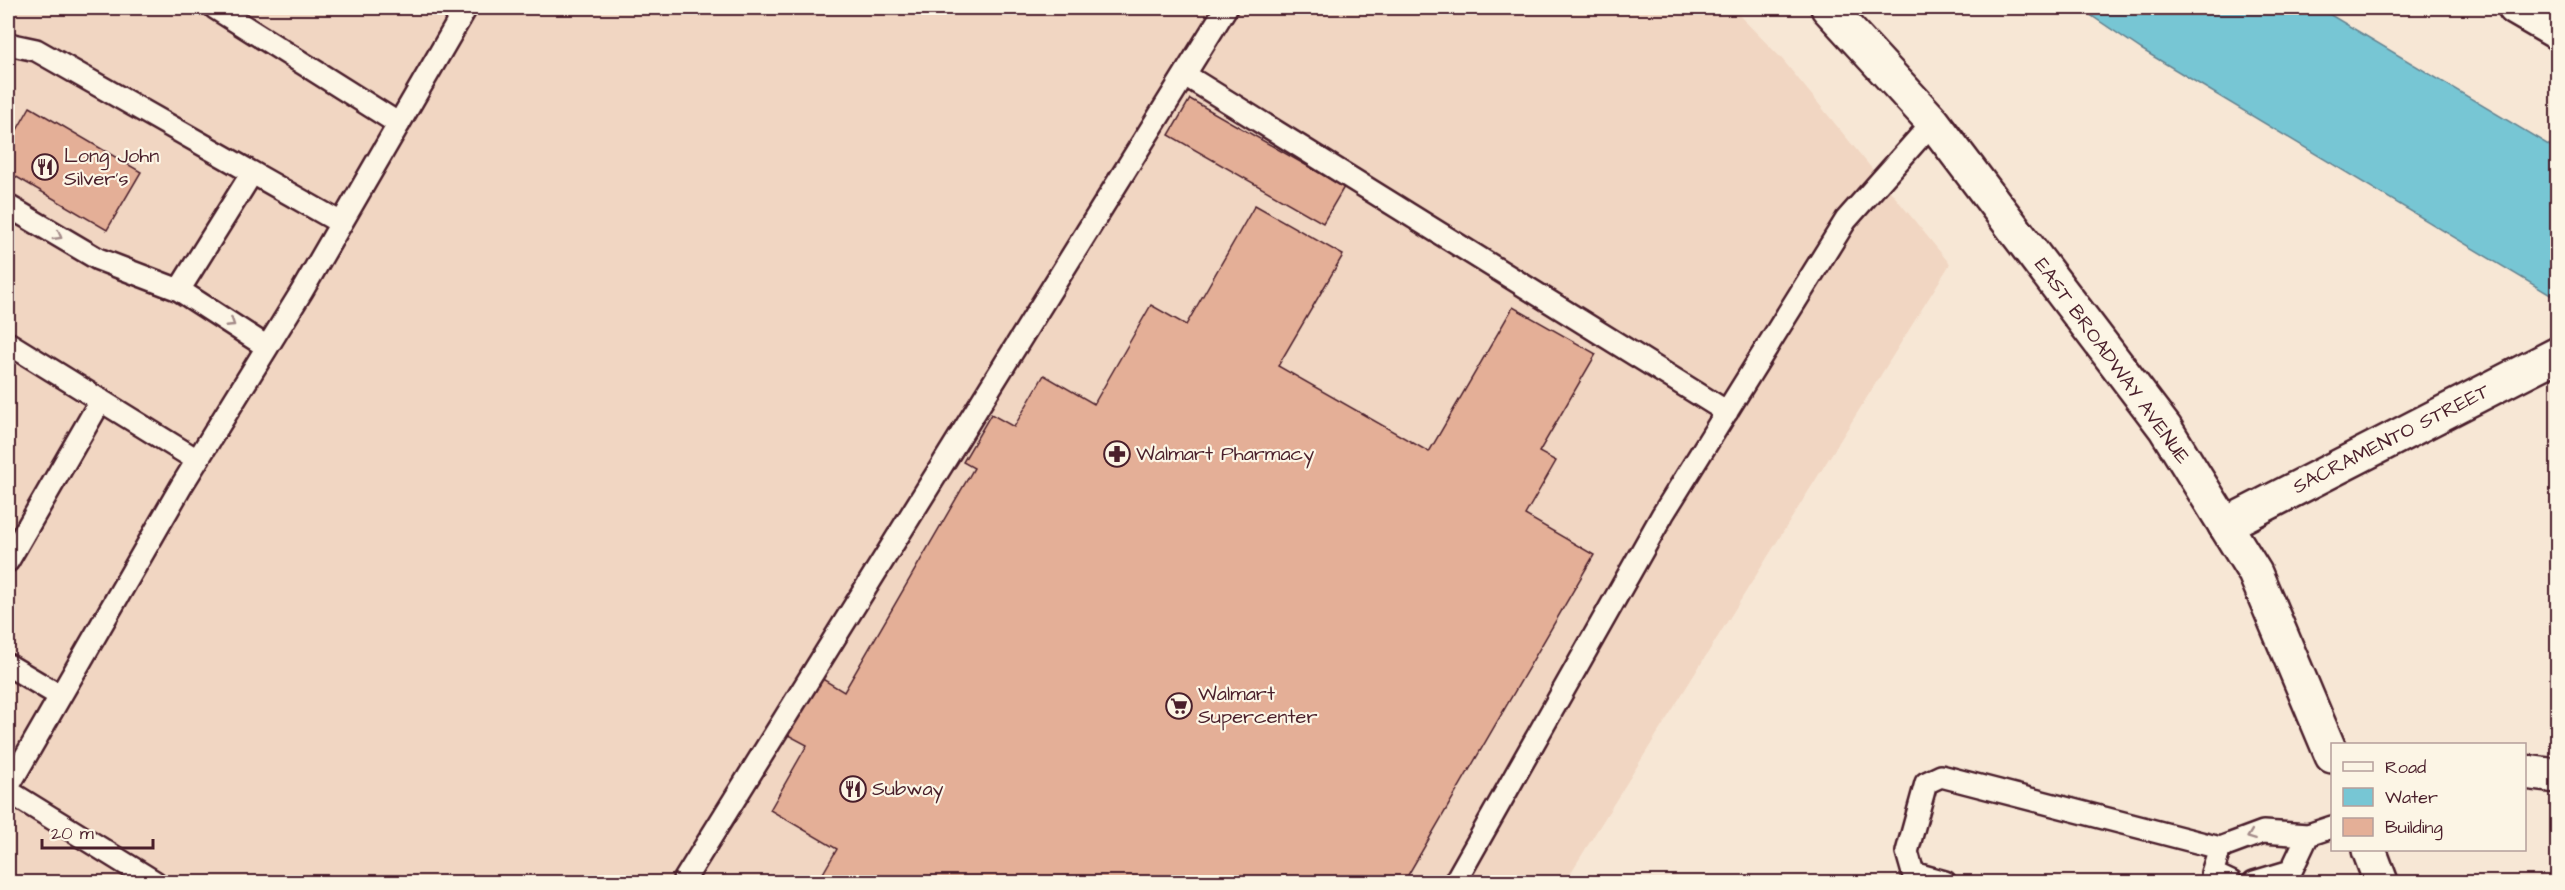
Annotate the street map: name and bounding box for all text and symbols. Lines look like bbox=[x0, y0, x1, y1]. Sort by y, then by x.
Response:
place label: Long John Silver's bbox=[64, 142, 159, 193]
restaurant icon: Long John Silver's bbox=[30, 152, 60, 182]
one-way arrow bbox=[52, 228, 62, 240]
street label: EAST BROADWAY AVENUE bbox=[2028, 252, 2197, 470]
one-way arrow bbox=[225, 316, 235, 328]
street label: SACRAMENTO STREET bbox=[2288, 377, 2495, 501]
pharmacy icon: Walmart Pharmacy bbox=[1102, 439, 1132, 469]
place label: Walmart Pharmacy bbox=[1136, 440, 1314, 469]
place label: Walmart Supercenter bbox=[1198, 680, 1317, 731]
supermarket icon: Walmart Supercenter bbox=[1164, 691, 1194, 721]
legend bbox=[2331, 743, 2526, 851]
text: Road bbox=[2385, 755, 2426, 780]
restaurant icon: Subway bbox=[838, 774, 868, 804]
place label: Subway bbox=[872, 775, 944, 804]
text: Water bbox=[2385, 785, 2438, 810]
scale bar bbox=[42, 812, 153, 850]
text: Building bbox=[2385, 815, 2443, 841]
text: 20 m bbox=[51, 821, 94, 846]
one-way arrow bbox=[2246, 829, 2256, 842]

